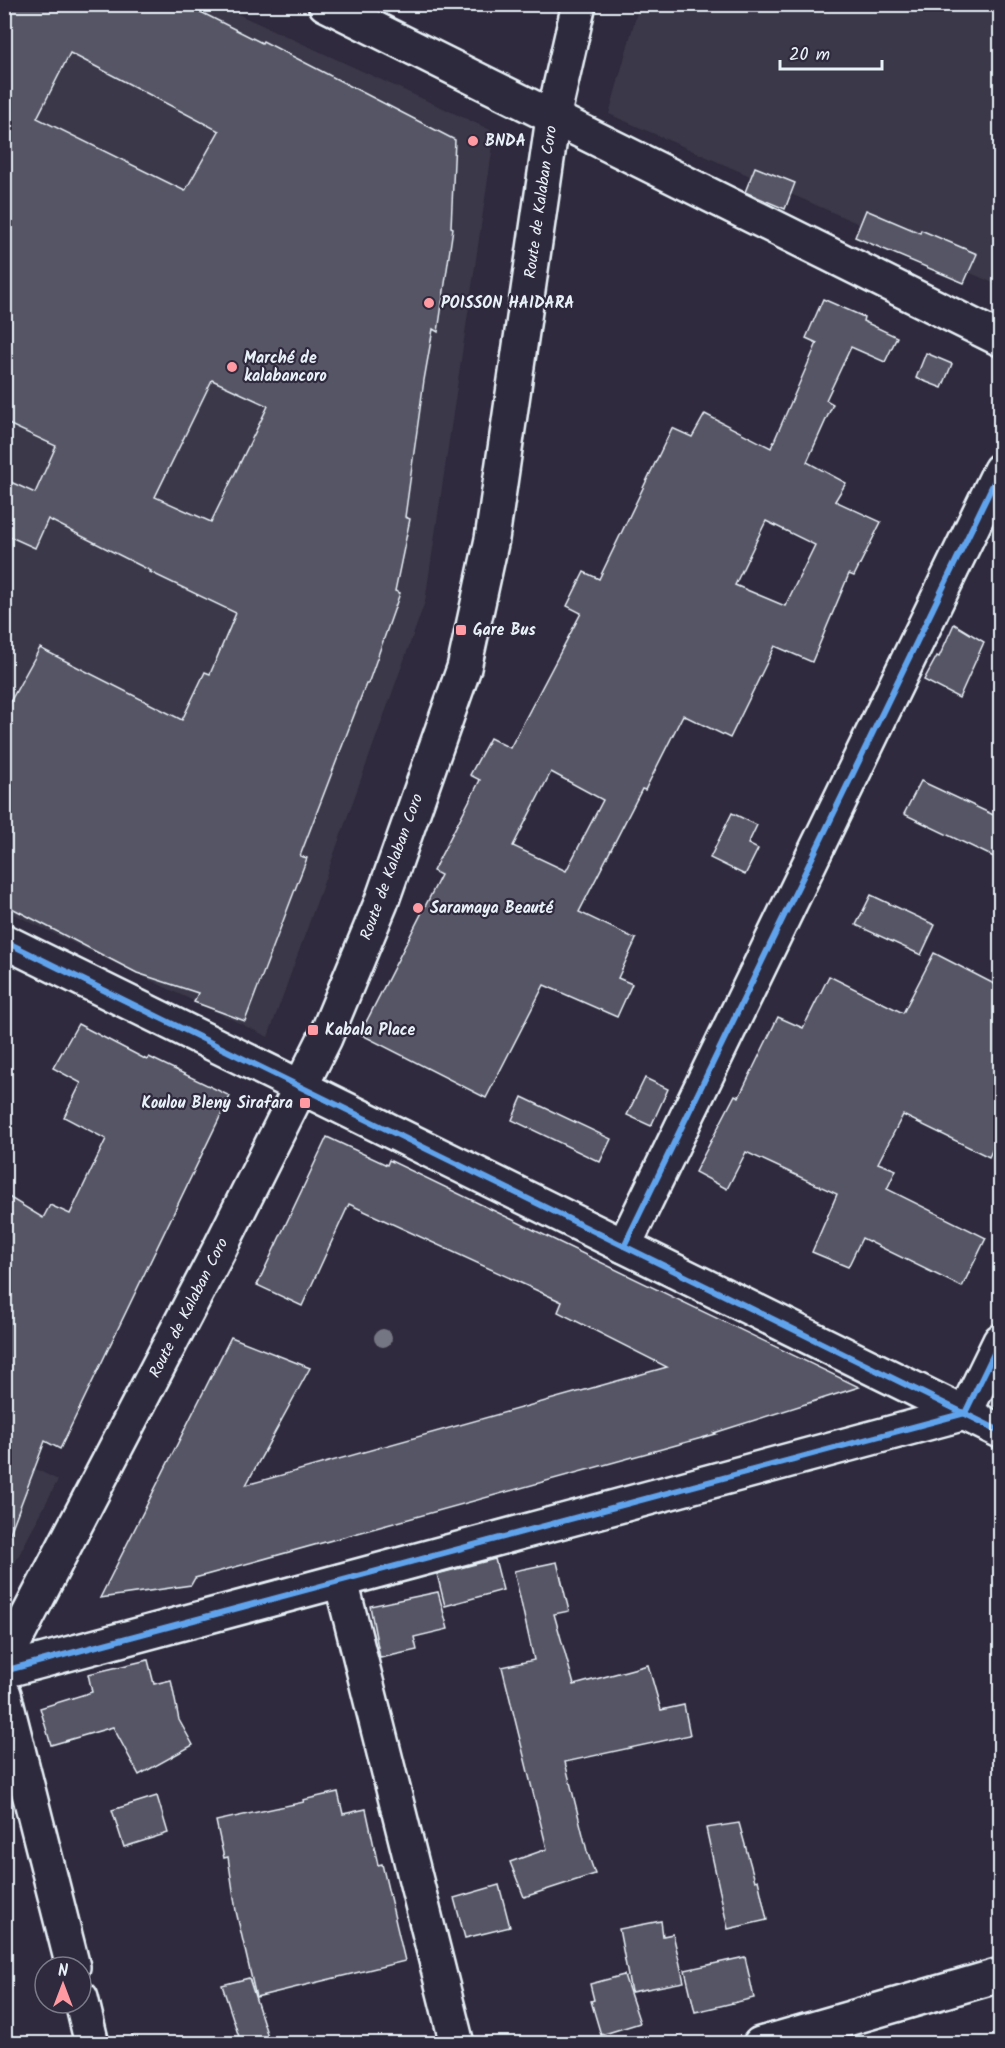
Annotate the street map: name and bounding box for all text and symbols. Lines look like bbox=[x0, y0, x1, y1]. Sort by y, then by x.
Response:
scale bar bbox=[780, 33, 882, 71]
text: 20 m bbox=[789, 41, 830, 70]
street label: Route de Kalaban Coro bbox=[518, 124, 564, 280]
place label: BNDA bbox=[485, 129, 526, 154]
marker: BNDA bbox=[466, 134, 480, 148]
place label: POISSON HAIDARA bbox=[441, 291, 574, 316]
marker: POISSON HAIDARA bbox=[422, 296, 436, 310]
place label: Marché de kalabancoro bbox=[244, 346, 327, 389]
marker: Marché de kalabancoro bbox=[225, 360, 239, 374]
place label: Gare Bus bbox=[473, 618, 536, 643]
marker: Gare Bus bbox=[454, 623, 468, 637]
street label: Route de Kalaban Coro bbox=[354, 790, 430, 944]
place label: Saramaya Beauté bbox=[430, 896, 554, 921]
marker: Saramaya Beauté bbox=[411, 901, 425, 915]
place label: Kabala Place bbox=[325, 1018, 416, 1043]
marker: Kabala Place bbox=[306, 1023, 320, 1037]
place label: Koulou Bleny Sirafara bbox=[141, 1091, 293, 1116]
marker: Koulou Bleny Sirafara bbox=[298, 1096, 312, 1110]
street label: Route de Kalaban Coro bbox=[143, 1234, 235, 1382]
north arrow bbox=[33, 1955, 93, 2015]
text: N bbox=[58, 1959, 68, 1984]

